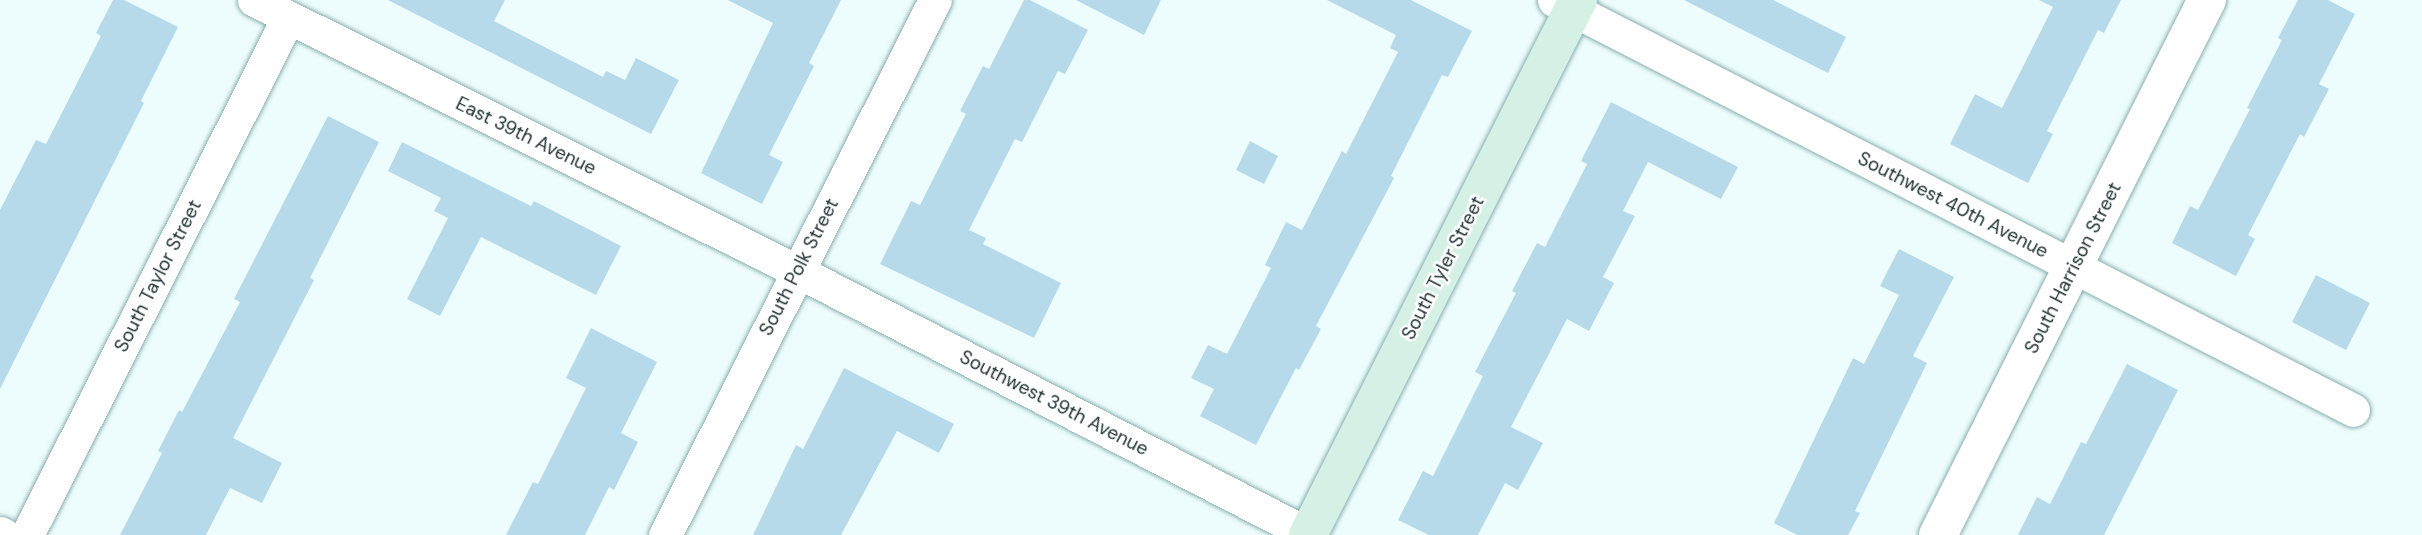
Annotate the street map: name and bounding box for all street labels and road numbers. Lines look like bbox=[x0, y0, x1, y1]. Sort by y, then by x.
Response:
street label: East 39th Avenue bbox=[452, 92, 600, 180]
street label: Southwest 40th Avenue bbox=[1854, 147, 2052, 263]
street label: South Harrison Street bbox=[2020, 179, 2126, 357]
street label: South Tyler Street bbox=[1397, 193, 1489, 343]
street label: South Polk Street bbox=[755, 195, 843, 339]
street label: South Taylor Street bbox=[110, 196, 206, 356]
street label: Southwest 39th Avenue bbox=[956, 345, 1152, 461]

